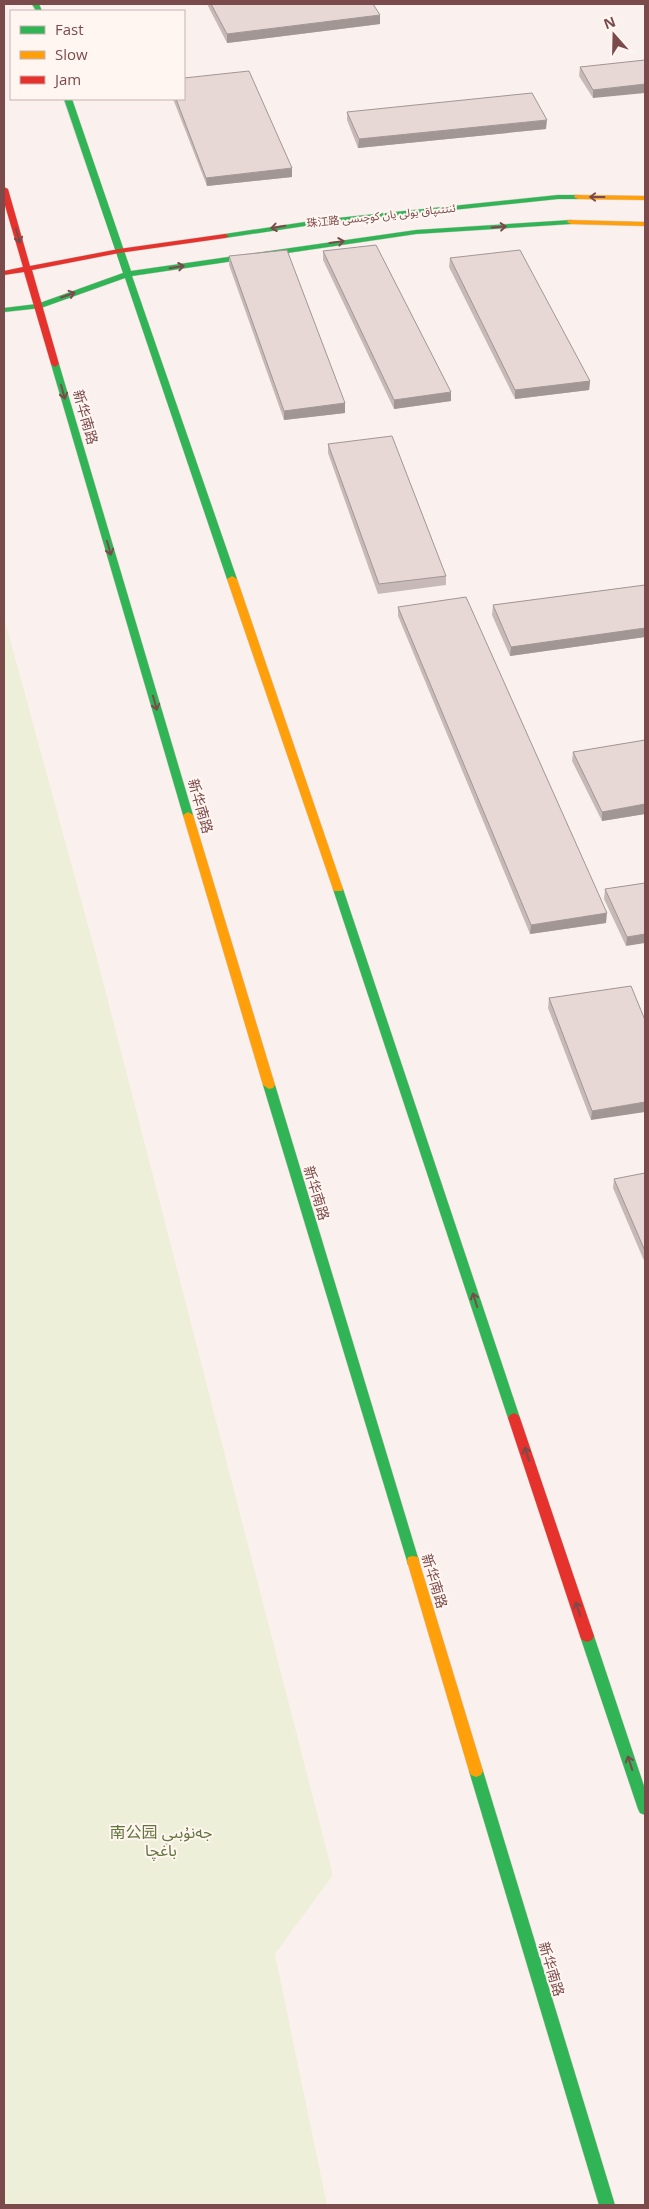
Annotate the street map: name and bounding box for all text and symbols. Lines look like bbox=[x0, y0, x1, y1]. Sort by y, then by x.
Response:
legend bbox=[10, 10, 185, 100]
north arrow bbox=[589, 10, 639, 60]
text: N bbox=[601, 11, 618, 33]
text: Fast bbox=[55, 19, 84, 39]
text: Slow bbox=[55, 44, 88, 64]
text: Jam bbox=[53, 69, 81, 89]
one-way arrow bbox=[589, 192, 605, 202]
street label: 珠江路 ئىتتىپاق يولى يان كوچىسى bbox=[306, 200, 456, 231]
one-way arrow bbox=[491, 222, 507, 231]
one-way arrow bbox=[271, 223, 287, 233]
one-way arrow bbox=[13, 227, 23, 243]
one-way arrow bbox=[329, 237, 345, 247]
one-way arrow bbox=[168, 262, 184, 272]
one-way arrow bbox=[60, 290, 75, 299]
one-way arrow bbox=[59, 383, 69, 399]
street label: 新华南路 bbox=[69, 387, 103, 447]
one-way arrow bbox=[105, 539, 114, 555]
one-way arrow bbox=[150, 695, 160, 711]
street label: 新华南路 bbox=[184, 776, 218, 836]
street label: 新华南路 bbox=[300, 1163, 334, 1223]
one-way arrow bbox=[470, 1293, 480, 1309]
one-way arrow bbox=[522, 1447, 531, 1463]
street label: 新华南路 bbox=[418, 1551, 452, 1611]
one-way arrow bbox=[573, 1601, 583, 1617]
one-way arrow bbox=[625, 1755, 634, 1771]
park label: 南公园 جەنۇبىي باغچا bbox=[110, 1821, 212, 1861]
street label: 新华南路 bbox=[535, 1939, 569, 1999]

